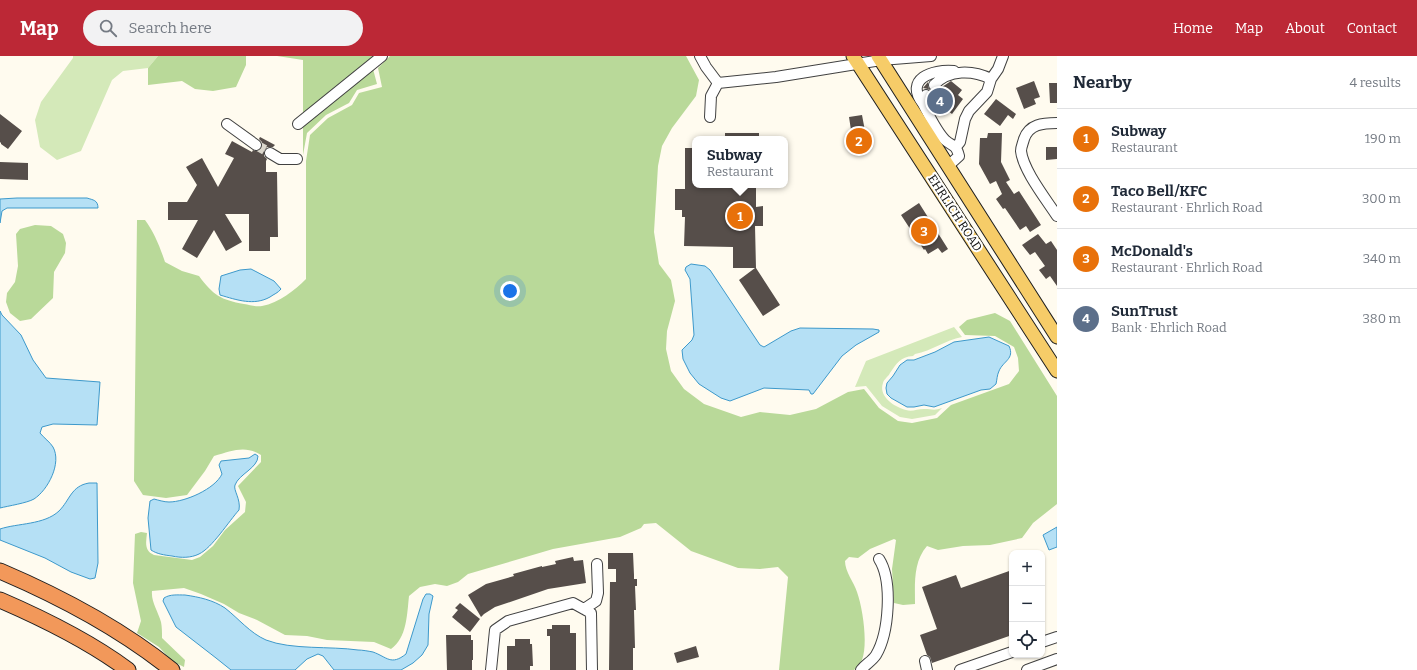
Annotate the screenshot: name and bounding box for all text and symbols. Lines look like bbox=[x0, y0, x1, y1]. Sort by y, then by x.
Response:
search box bbox=[83, 10, 363, 46]
text: Map bbox=[20, 17, 59, 40]
icon: search bbox=[97, 17, 119, 39]
text: Search here bbox=[129, 19, 212, 37]
text: Home bbox=[1173, 20, 1213, 37]
text: Map bbox=[1235, 20, 1263, 37]
text: About bbox=[1285, 20, 1325, 37]
text: Contact bbox=[1347, 20, 1397, 37]
text: Nearby bbox=[1073, 72, 1132, 93]
text: 4 results bbox=[1349, 75, 1401, 90]
pin: 4 bbox=[927, 86, 953, 116]
text: Subway bbox=[1111, 122, 1166, 140]
pin: 2 bbox=[846, 126, 872, 156]
text: 1 bbox=[1083, 131, 1089, 146]
text: 190 m bbox=[1365, 131, 1401, 146]
popup bbox=[692, 136, 788, 188]
text: Restaurant bbox=[1111, 140, 1178, 155]
text: Subway bbox=[707, 146, 762, 164]
text: Restaurant bbox=[707, 164, 773, 179]
street label: EHRLICH ROAD bbox=[925, 172, 985, 254]
text: Taco Bell/KFC bbox=[1111, 182, 1207, 200]
text: 2 bbox=[1082, 191, 1090, 206]
text: 300 m bbox=[1362, 191, 1401, 206]
text: Restaurant · Ehrlich Road bbox=[1111, 200, 1263, 215]
pin: 1 bbox=[727, 201, 753, 231]
pin: 3 bbox=[911, 216, 937, 246]
text: McDonald's bbox=[1111, 242, 1193, 260]
text: 3 bbox=[1082, 251, 1090, 266]
text: 340 m bbox=[1363, 251, 1401, 266]
text: Restaurant · Ehrlich Road bbox=[1111, 260, 1263, 275]
your location bbox=[500, 281, 520, 301]
text: SunTrust bbox=[1111, 302, 1178, 320]
text: 4 bbox=[1082, 311, 1090, 326]
text: 380 m bbox=[1362, 311, 1401, 326]
text: Bank · Ehrlich Road bbox=[1111, 320, 1227, 335]
map controls bbox=[1009, 550, 1045, 658]
button: + bbox=[1009, 550, 1045, 586]
button: − bbox=[1009, 586, 1045, 622]
button: locate bbox=[1009, 622, 1045, 658]

